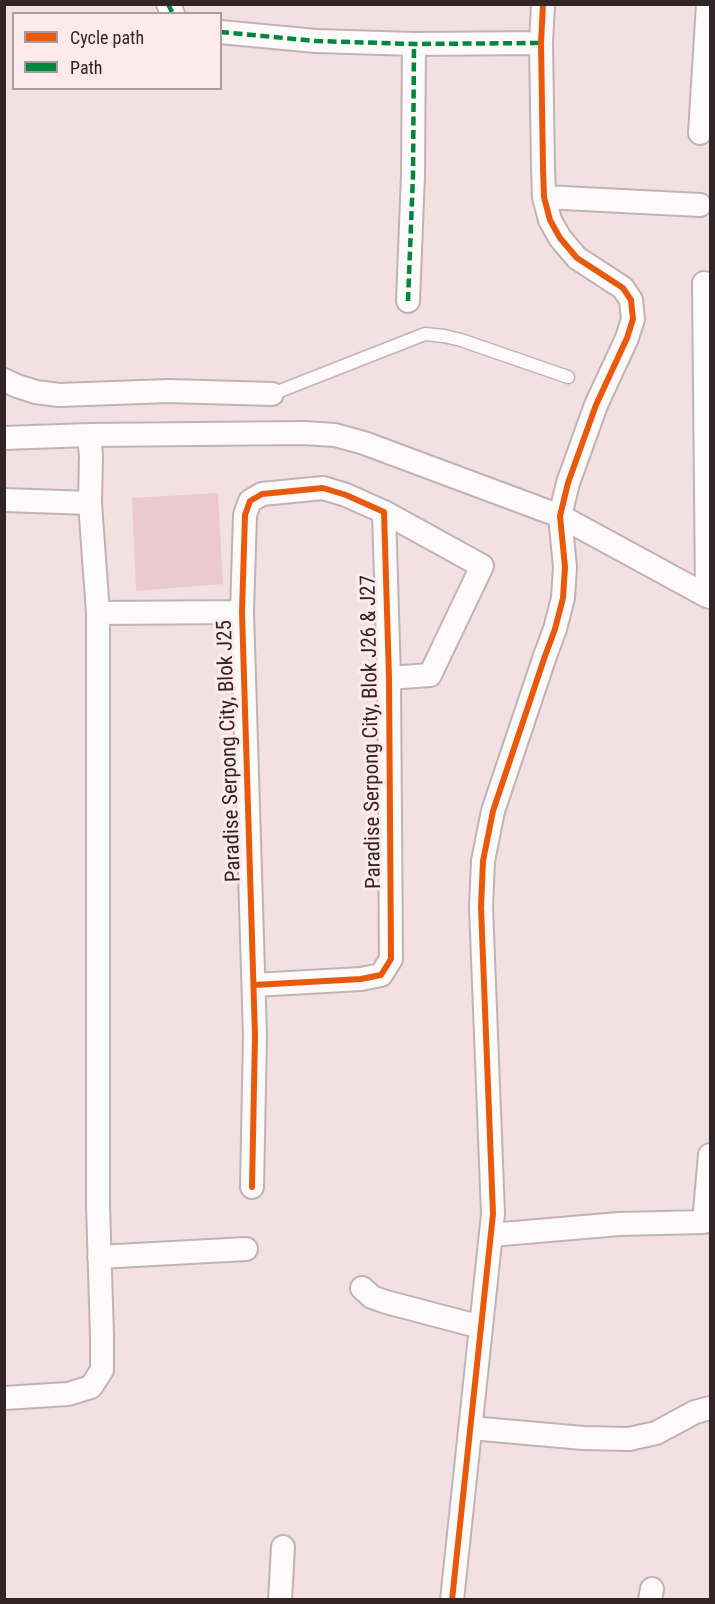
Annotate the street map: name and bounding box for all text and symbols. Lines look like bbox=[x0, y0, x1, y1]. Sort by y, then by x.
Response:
legend bbox=[12, 12, 222, 90]
text: Cycle path bbox=[70, 27, 144, 48]
text: Path bbox=[70, 57, 103, 78]
street label: Paradise Serpong City, Blok J26 & J27 bbox=[357, 575, 387, 889]
street label: Paradise Serpong City, Blok J25 bbox=[213, 620, 247, 882]

